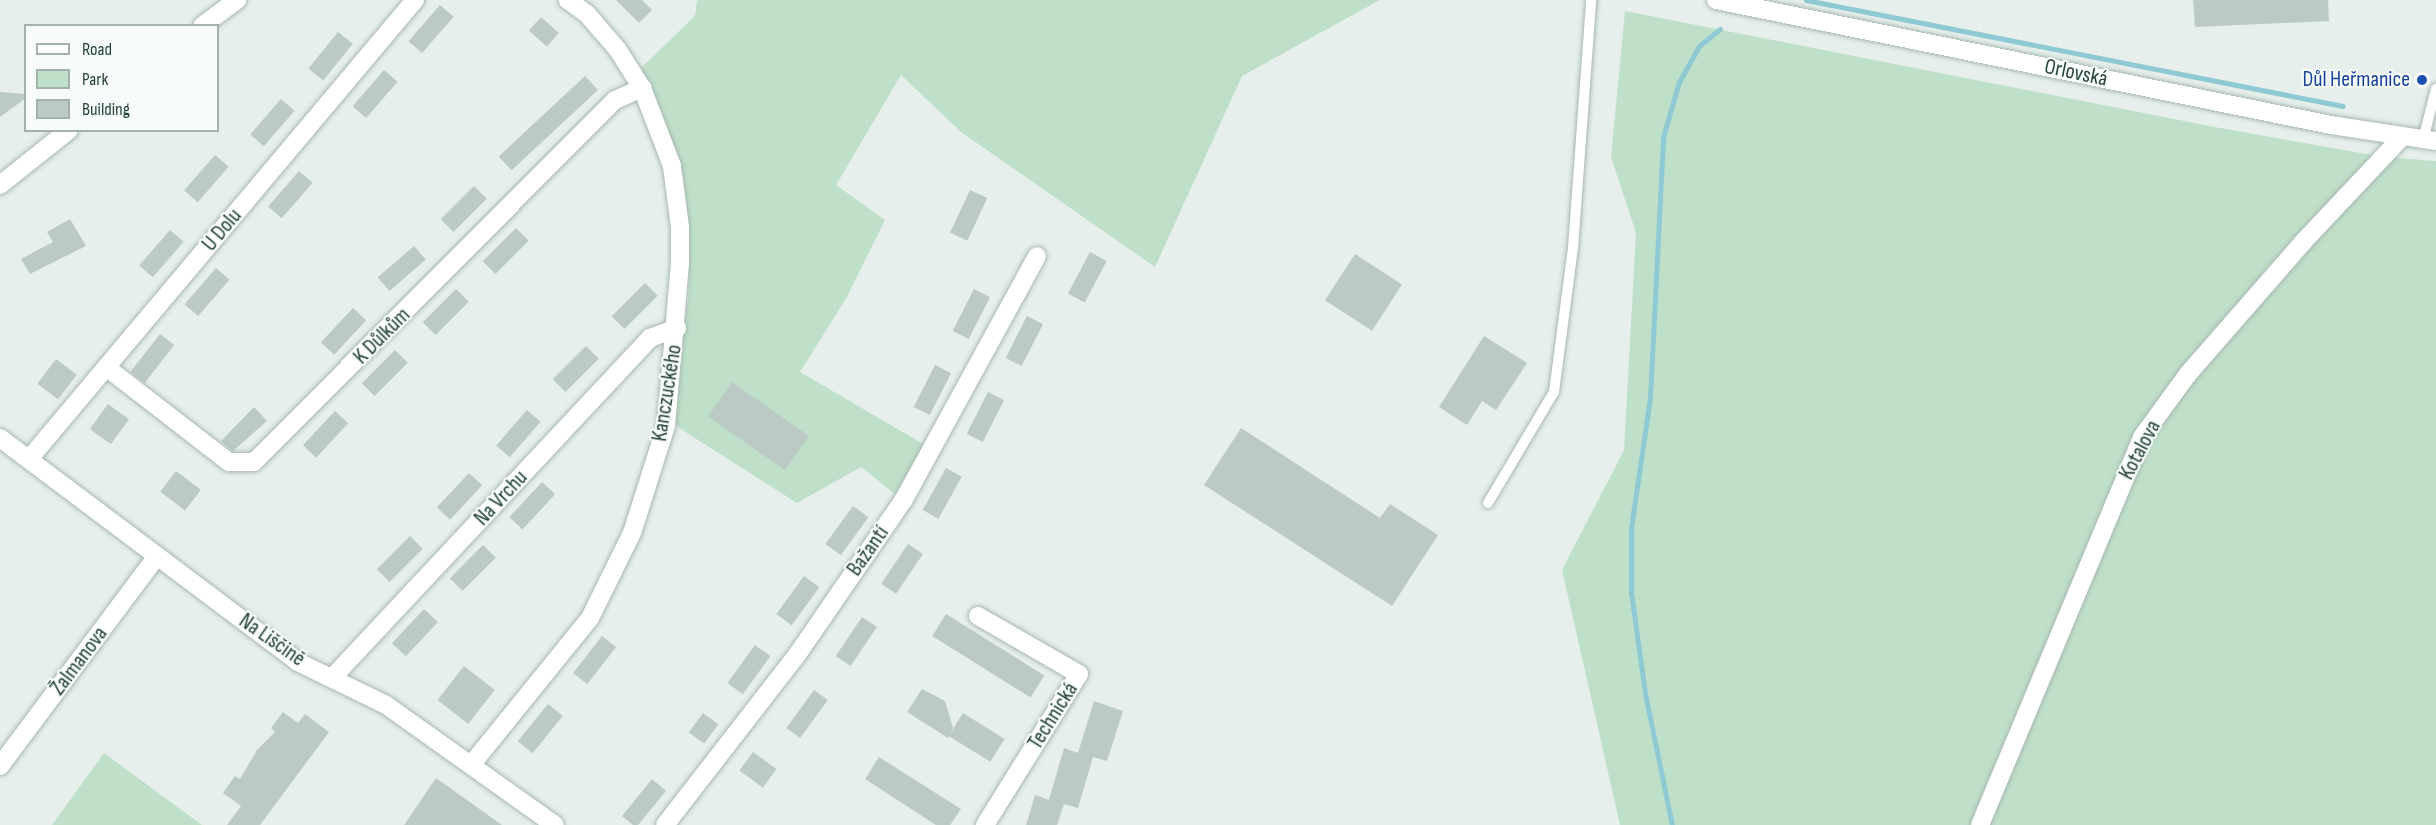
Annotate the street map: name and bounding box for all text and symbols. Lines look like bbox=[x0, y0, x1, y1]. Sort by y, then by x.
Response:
legend bbox=[24, 24, 219, 132]
text: Road bbox=[82, 39, 112, 60]
street label: Orlovská bbox=[2042, 53, 2110, 93]
place label: Důl Heřmanice bbox=[2302, 67, 2410, 93]
text: Park bbox=[82, 69, 108, 90]
marker: Důl Heřmanice bbox=[2415, 73, 2429, 87]
text: Building bbox=[82, 99, 130, 120]
street label: U Dolu bbox=[197, 203, 247, 257]
street label: K Důlkům bbox=[348, 302, 416, 370]
street label: Kanczuckého bbox=[646, 343, 688, 443]
street label: Kotalova bbox=[2113, 416, 2167, 484]
street label: Na Vrchu bbox=[469, 465, 533, 531]
street label: Bažantí bbox=[841, 521, 895, 581]
street label: Na Liščině bbox=[234, 608, 310, 672]
street label: Žalmanova bbox=[45, 621, 113, 701]
street label: Technická bbox=[1022, 678, 1084, 754]

